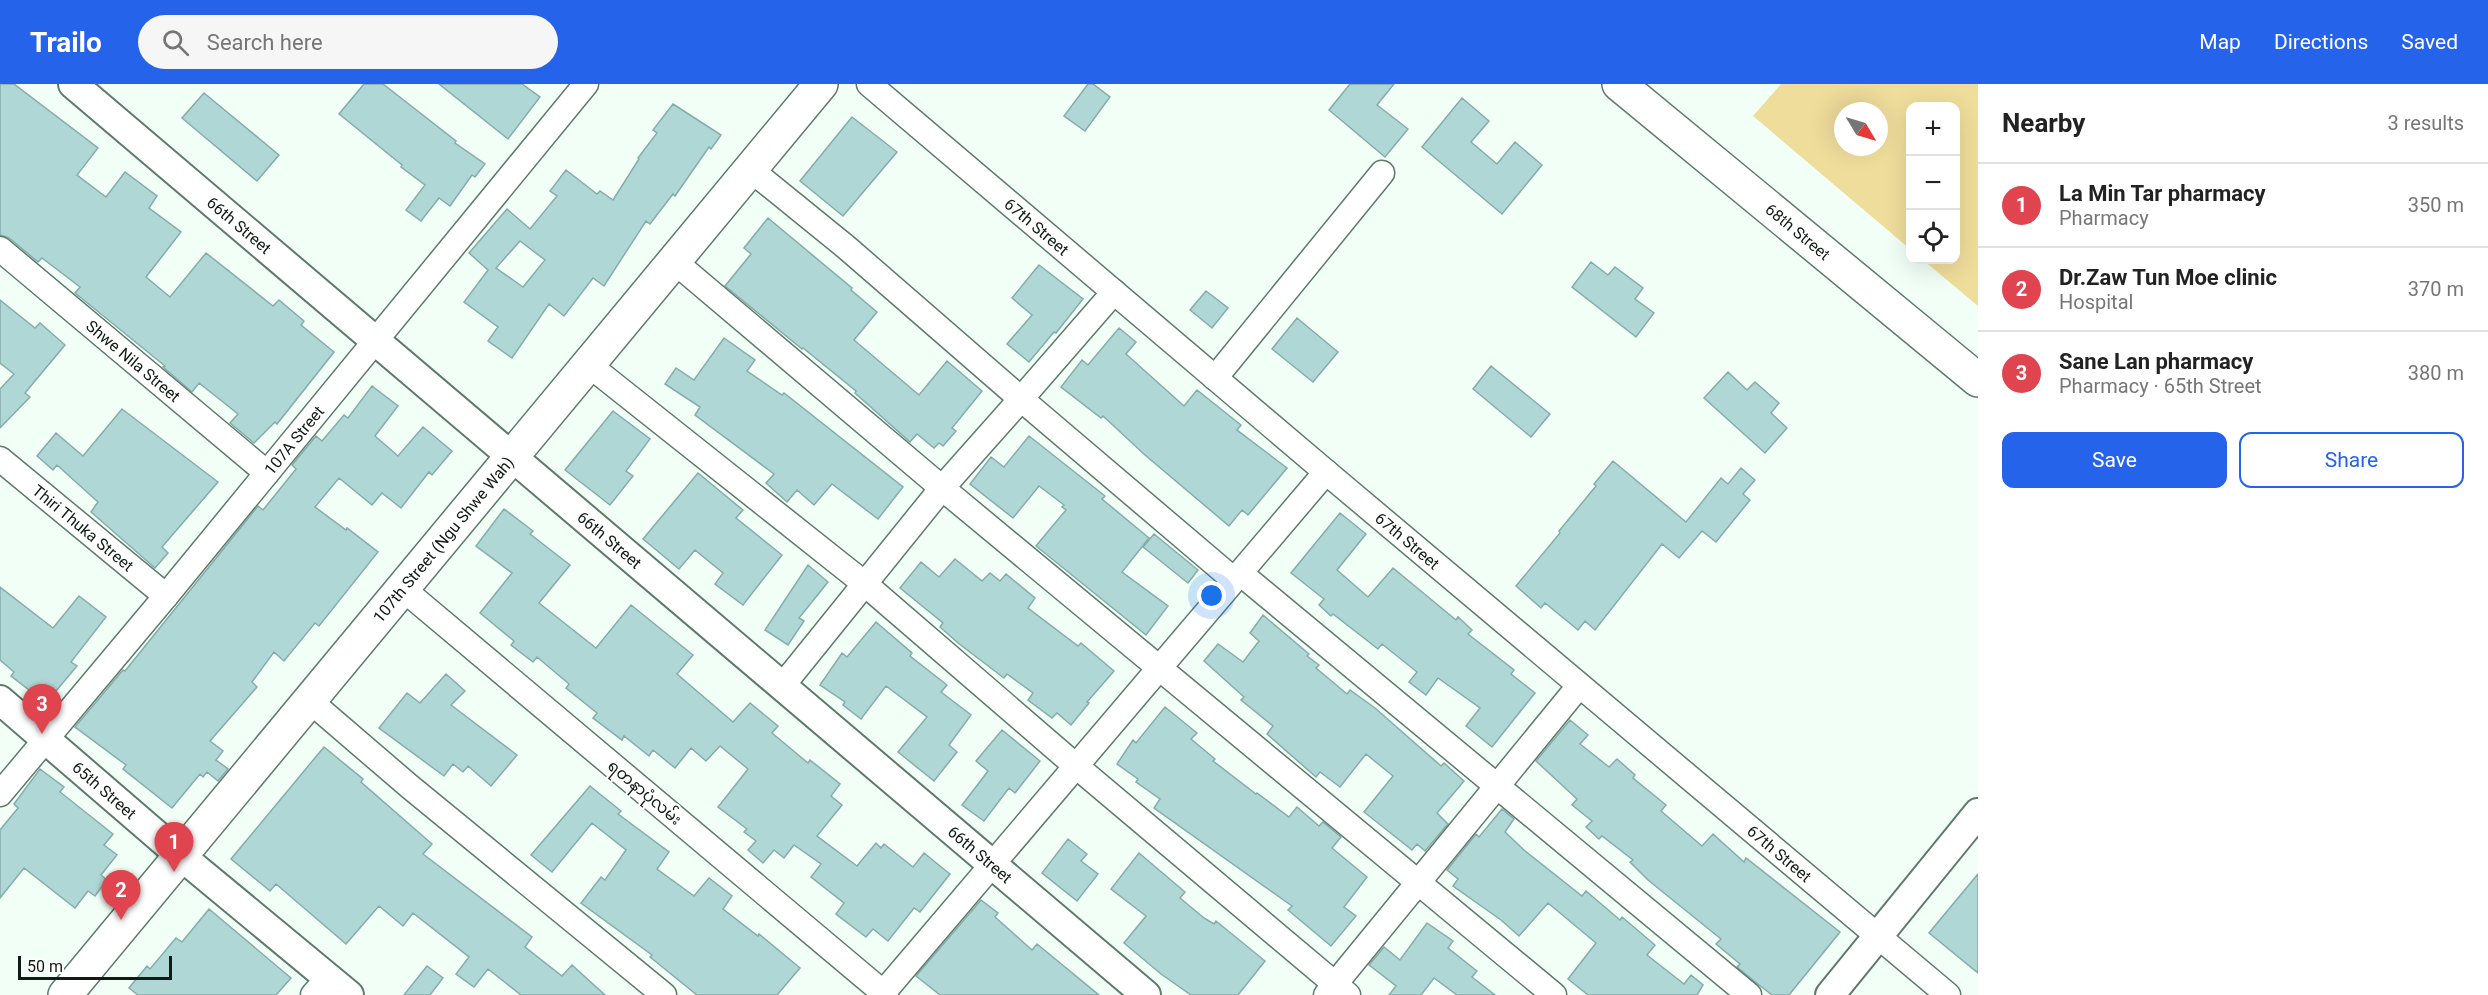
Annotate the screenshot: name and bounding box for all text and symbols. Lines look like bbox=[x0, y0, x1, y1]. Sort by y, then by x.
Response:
search box bbox=[138, 15, 558, 69]
text: Trailo bbox=[30, 26, 102, 59]
icon: search bbox=[159, 26, 192, 59]
text: Search here bbox=[207, 30, 323, 55]
text: Map bbox=[2199, 30, 2241, 54]
text: Directions bbox=[2274, 30, 2368, 54]
text: Saved bbox=[2401, 30, 2458, 54]
north arrow bbox=[1834, 102, 1888, 156]
map controls bbox=[1906, 102, 1960, 264]
button: + bbox=[1906, 102, 1960, 156]
text: Nearby bbox=[2002, 108, 2085, 138]
text: 3 results bbox=[2388, 111, 2464, 135]
button: − bbox=[1906, 156, 1960, 210]
text: La Min Tar pharmacy bbox=[2059, 181, 2266, 206]
street label: 66th Street bbox=[203, 193, 275, 258]
text: 1 bbox=[2016, 193, 2027, 217]
text: 350 m bbox=[2408, 193, 2464, 217]
street label: 67th Street bbox=[1000, 194, 1072, 259]
street label: 68th Street bbox=[1761, 200, 1834, 264]
text: Pharmacy bbox=[2059, 206, 2149, 230]
button: locate bbox=[1906, 210, 1960, 264]
text: Dr.Zaw Tun Moe clinic bbox=[2059, 265, 2277, 290]
text: 2 bbox=[2016, 277, 2027, 301]
text: 370 m bbox=[2408, 277, 2464, 301]
text: Hospital bbox=[2059, 290, 2133, 314]
street label: Shwe Nila Street bbox=[82, 316, 184, 406]
text: Sane Lan pharmacy bbox=[2059, 349, 2253, 374]
text: 3 bbox=[2016, 361, 2027, 385]
text: 380 m bbox=[2408, 361, 2464, 385]
text: Pharmacy · 65th Street bbox=[2059, 374, 2262, 398]
street label: 107A Street bbox=[260, 402, 328, 479]
button: Save bbox=[2002, 432, 2227, 488]
button: Share bbox=[2239, 432, 2464, 488]
street label: 107th Street (Ngu Shwe Wah) bbox=[369, 453, 518, 627]
street label: Thiri Thuka Street bbox=[29, 481, 137, 575]
street label: 66th Street bbox=[573, 507, 645, 573]
street label: 67th Street bbox=[1371, 508, 1443, 573]
your location bbox=[1197, 581, 1226, 610]
pin: 3 bbox=[22, 684, 62, 734]
street label: ရတနာပုံလမ်း bbox=[601, 754, 687, 833]
street label: 65th Street bbox=[68, 758, 140, 823]
street label: 67th Street bbox=[1743, 821, 1815, 886]
pin: 1 bbox=[154, 822, 194, 872]
street label: 66th Street bbox=[944, 822, 1016, 887]
pin: 2 bbox=[102, 870, 140, 920]
scale bar bbox=[18, 953, 172, 980]
text: 50 m bbox=[27, 957, 63, 976]

